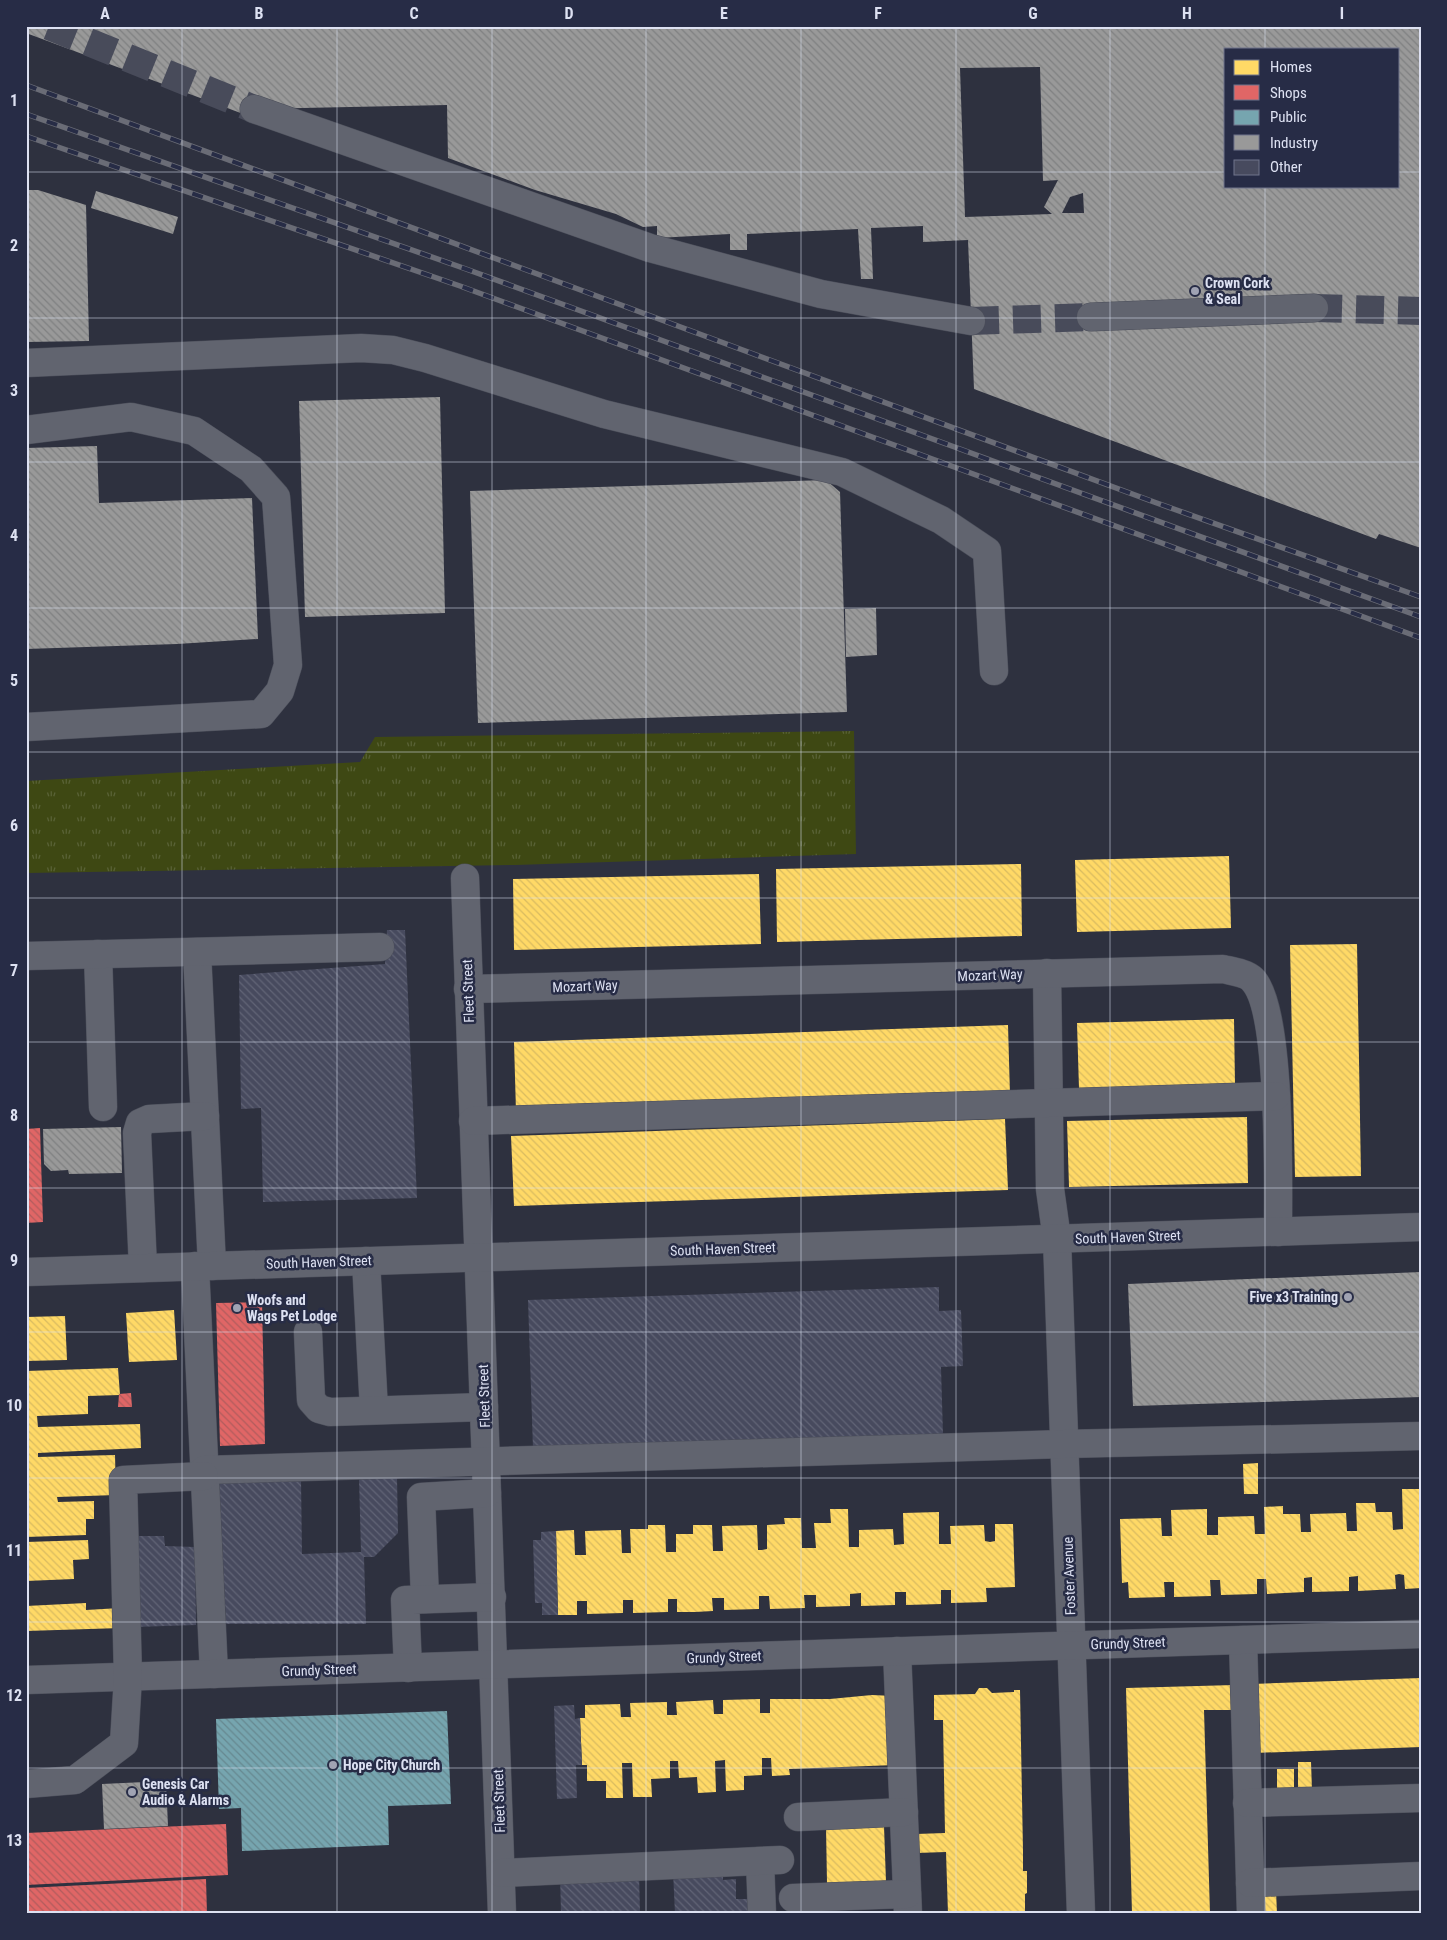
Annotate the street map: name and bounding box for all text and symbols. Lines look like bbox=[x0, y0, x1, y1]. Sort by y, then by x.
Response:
text: A bbox=[100, 4, 110, 23]
text: B bbox=[255, 4, 264, 23]
text: C bbox=[409, 4, 419, 23]
text: D bbox=[564, 4, 574, 23]
text: E bbox=[720, 4, 728, 23]
text: F bbox=[874, 4, 882, 23]
text: G bbox=[1028, 4, 1038, 23]
text: H bbox=[1182, 4, 1192, 23]
text: I bbox=[1340, 4, 1344, 23]
legend bbox=[1224, 48, 1400, 188]
text: Homes bbox=[1270, 58, 1312, 76]
text: Shops bbox=[1270, 84, 1307, 102]
text: 1 bbox=[10, 91, 18, 110]
text: Public bbox=[1270, 108, 1307, 126]
text: Industry bbox=[1270, 134, 1318, 152]
text: Other bbox=[1270, 158, 1303, 176]
text: 2 bbox=[10, 236, 18, 255]
place label: Crown Cork & Seal bbox=[1205, 275, 1270, 307]
marker: Crown Cork & Seal bbox=[1189, 285, 1201, 297]
text: 3 bbox=[10, 381, 18, 400]
text: 4 bbox=[10, 526, 18, 545]
text: 5 bbox=[10, 671, 18, 690]
text: 6 bbox=[10, 816, 18, 835]
street label: Fleet Street bbox=[459, 959, 477, 1023]
text: 7 bbox=[10, 961, 18, 980]
street label: Mozart Way bbox=[957, 966, 1023, 984]
street label: Mozart Way bbox=[552, 977, 618, 995]
text: 8 bbox=[10, 1106, 18, 1125]
street label: South Haven Street bbox=[1075, 1227, 1181, 1247]
street label: South Haven Street bbox=[670, 1239, 776, 1259]
text: 9 bbox=[10, 1251, 18, 1270]
street label: South Haven Street bbox=[266, 1252, 372, 1272]
place label: Five x3 Training bbox=[1249, 1289, 1338, 1305]
marker: Five x3 Training bbox=[1342, 1291, 1354, 1303]
place label: Woofs and Wags Pet Lodge bbox=[247, 1292, 337, 1324]
marker: Woofs and Wags Pet Lodge bbox=[231, 1302, 243, 1314]
street label: Fleet Street bbox=[475, 1364, 493, 1428]
text: 10 bbox=[6, 1396, 22, 1415]
street label: Foster Avenue bbox=[1060, 1536, 1078, 1616]
text: 11 bbox=[6, 1541, 22, 1560]
street label: Grundy Street bbox=[1090, 1634, 1166, 1652]
street label: Grundy Street bbox=[686, 1648, 762, 1666]
street label: Grundy Street bbox=[281, 1661, 357, 1679]
text: 12 bbox=[6, 1686, 22, 1705]
place label: Hope City Church bbox=[343, 1757, 440, 1773]
marker: Hope City Church bbox=[327, 1759, 339, 1771]
street label: Fleet Street bbox=[490, 1769, 508, 1833]
place label: Genesis Car Audio & Alarms bbox=[142, 1776, 229, 1808]
marker: Genesis Car Audio & Alarms bbox=[126, 1786, 138, 1798]
text: 13 bbox=[6, 1831, 22, 1850]

